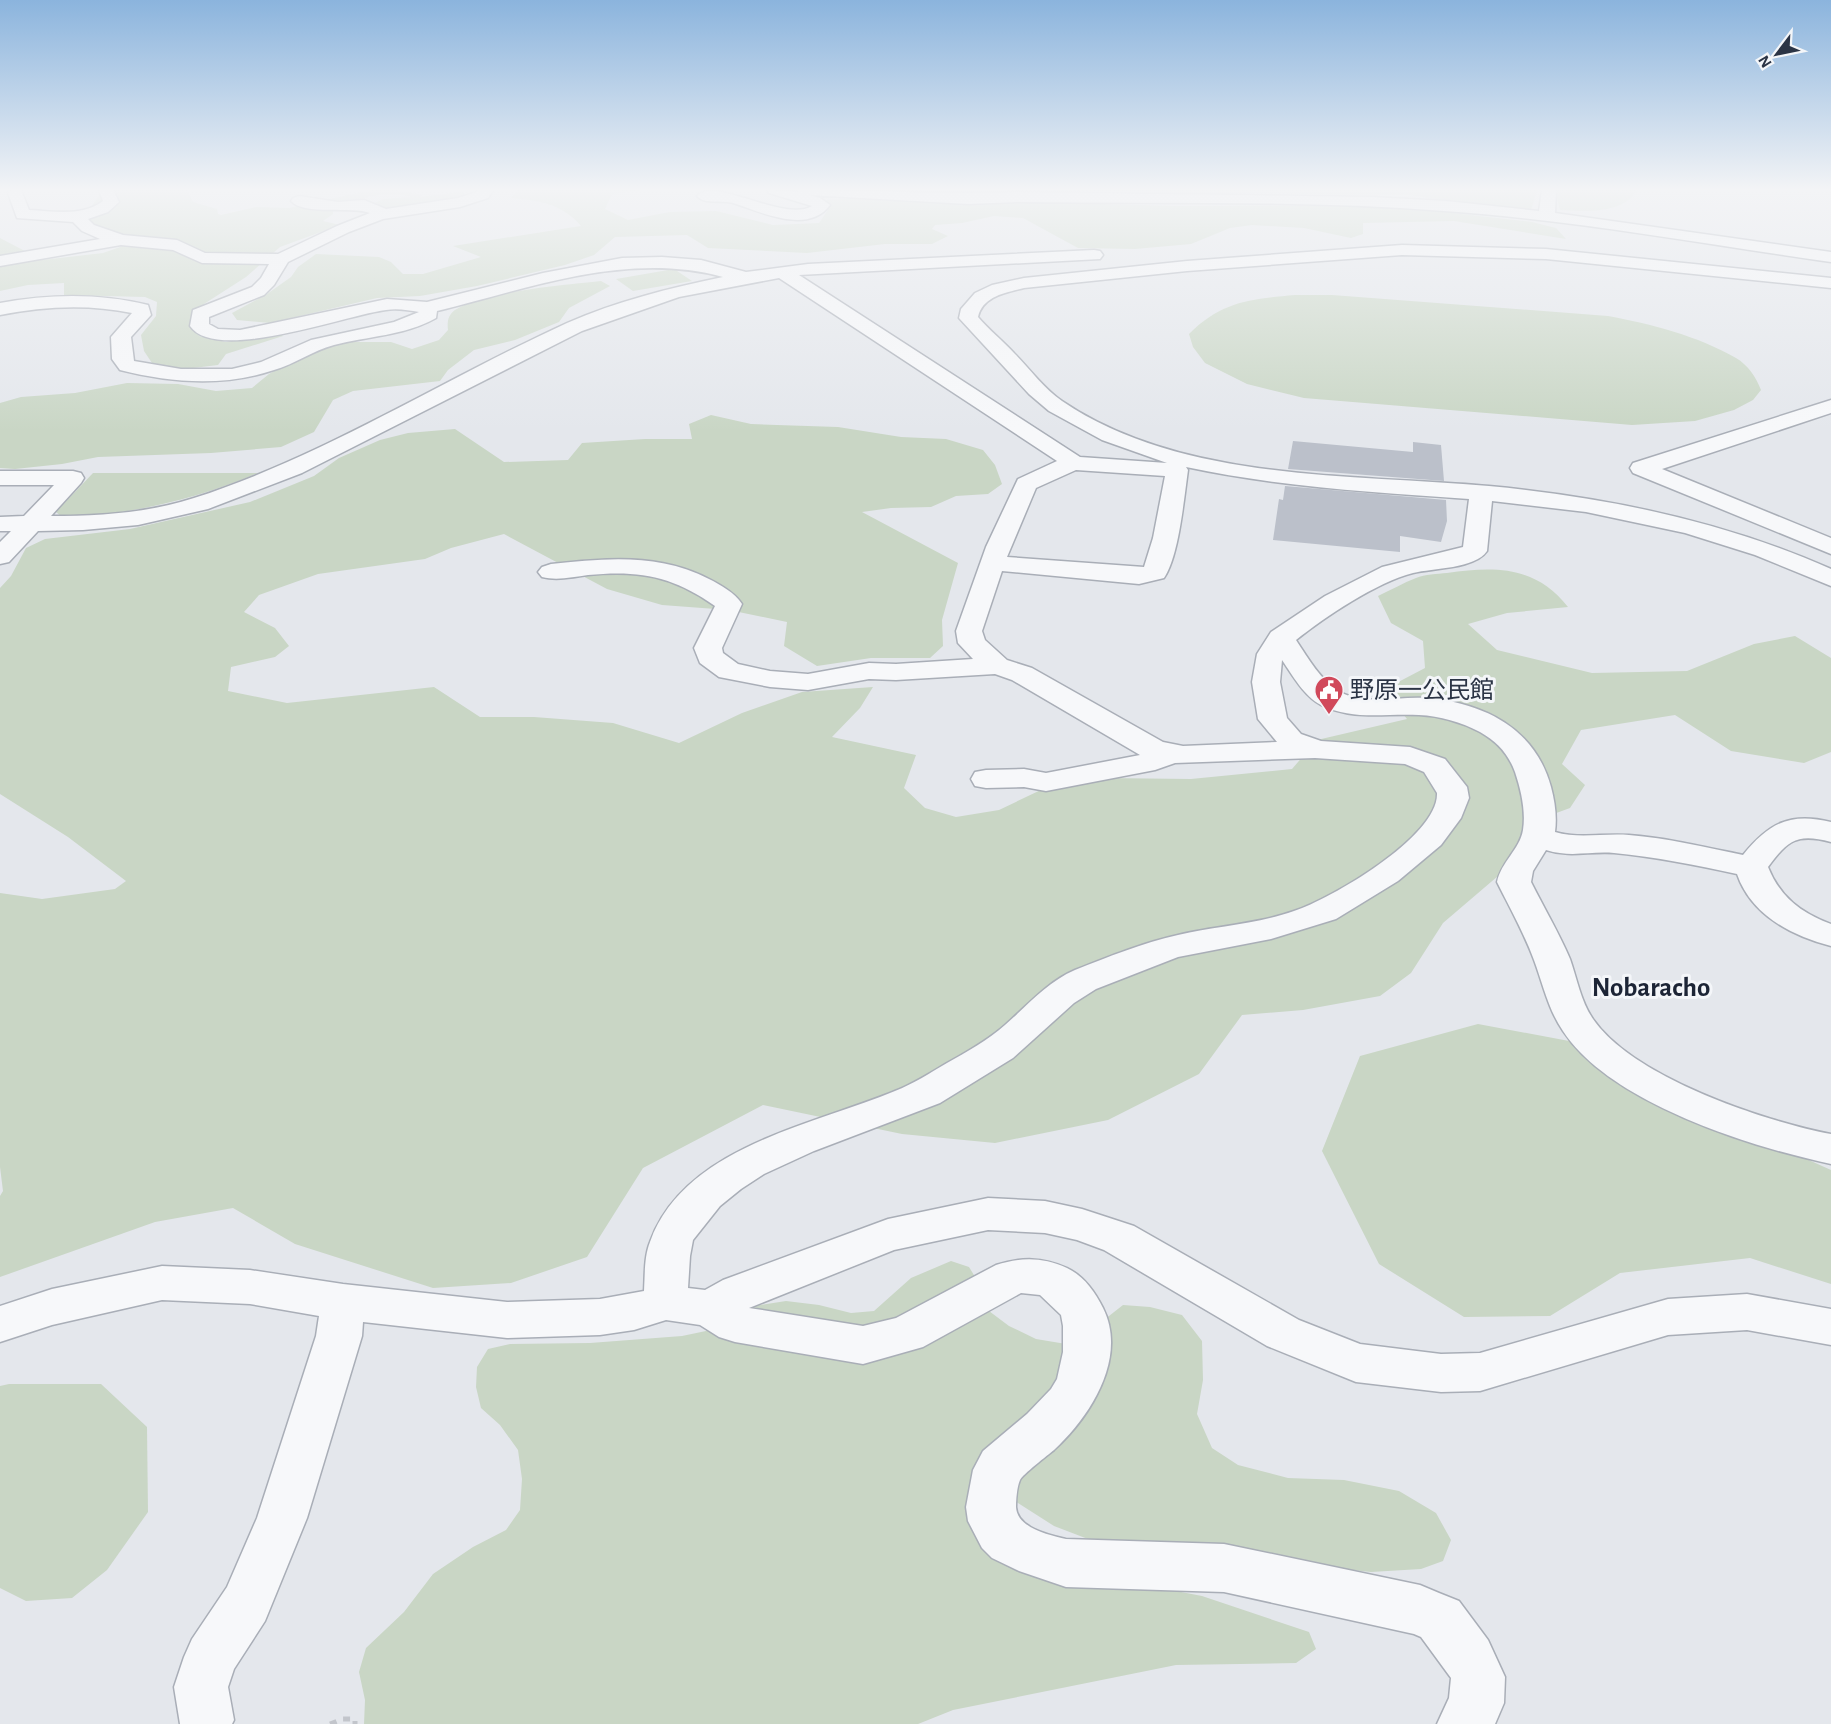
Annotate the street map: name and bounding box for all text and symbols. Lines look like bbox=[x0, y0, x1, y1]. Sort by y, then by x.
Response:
north arrow bbox=[1747, 24, 1807, 84]
text: N bbox=[1755, 52, 1775, 70]
public building icon: 野原一公民館 bbox=[1313, 674, 1345, 716]
place label: 野原一公民館 bbox=[1350, 677, 1494, 703]
district label: Nobaracho bbox=[1592, 974, 1710, 1001]

